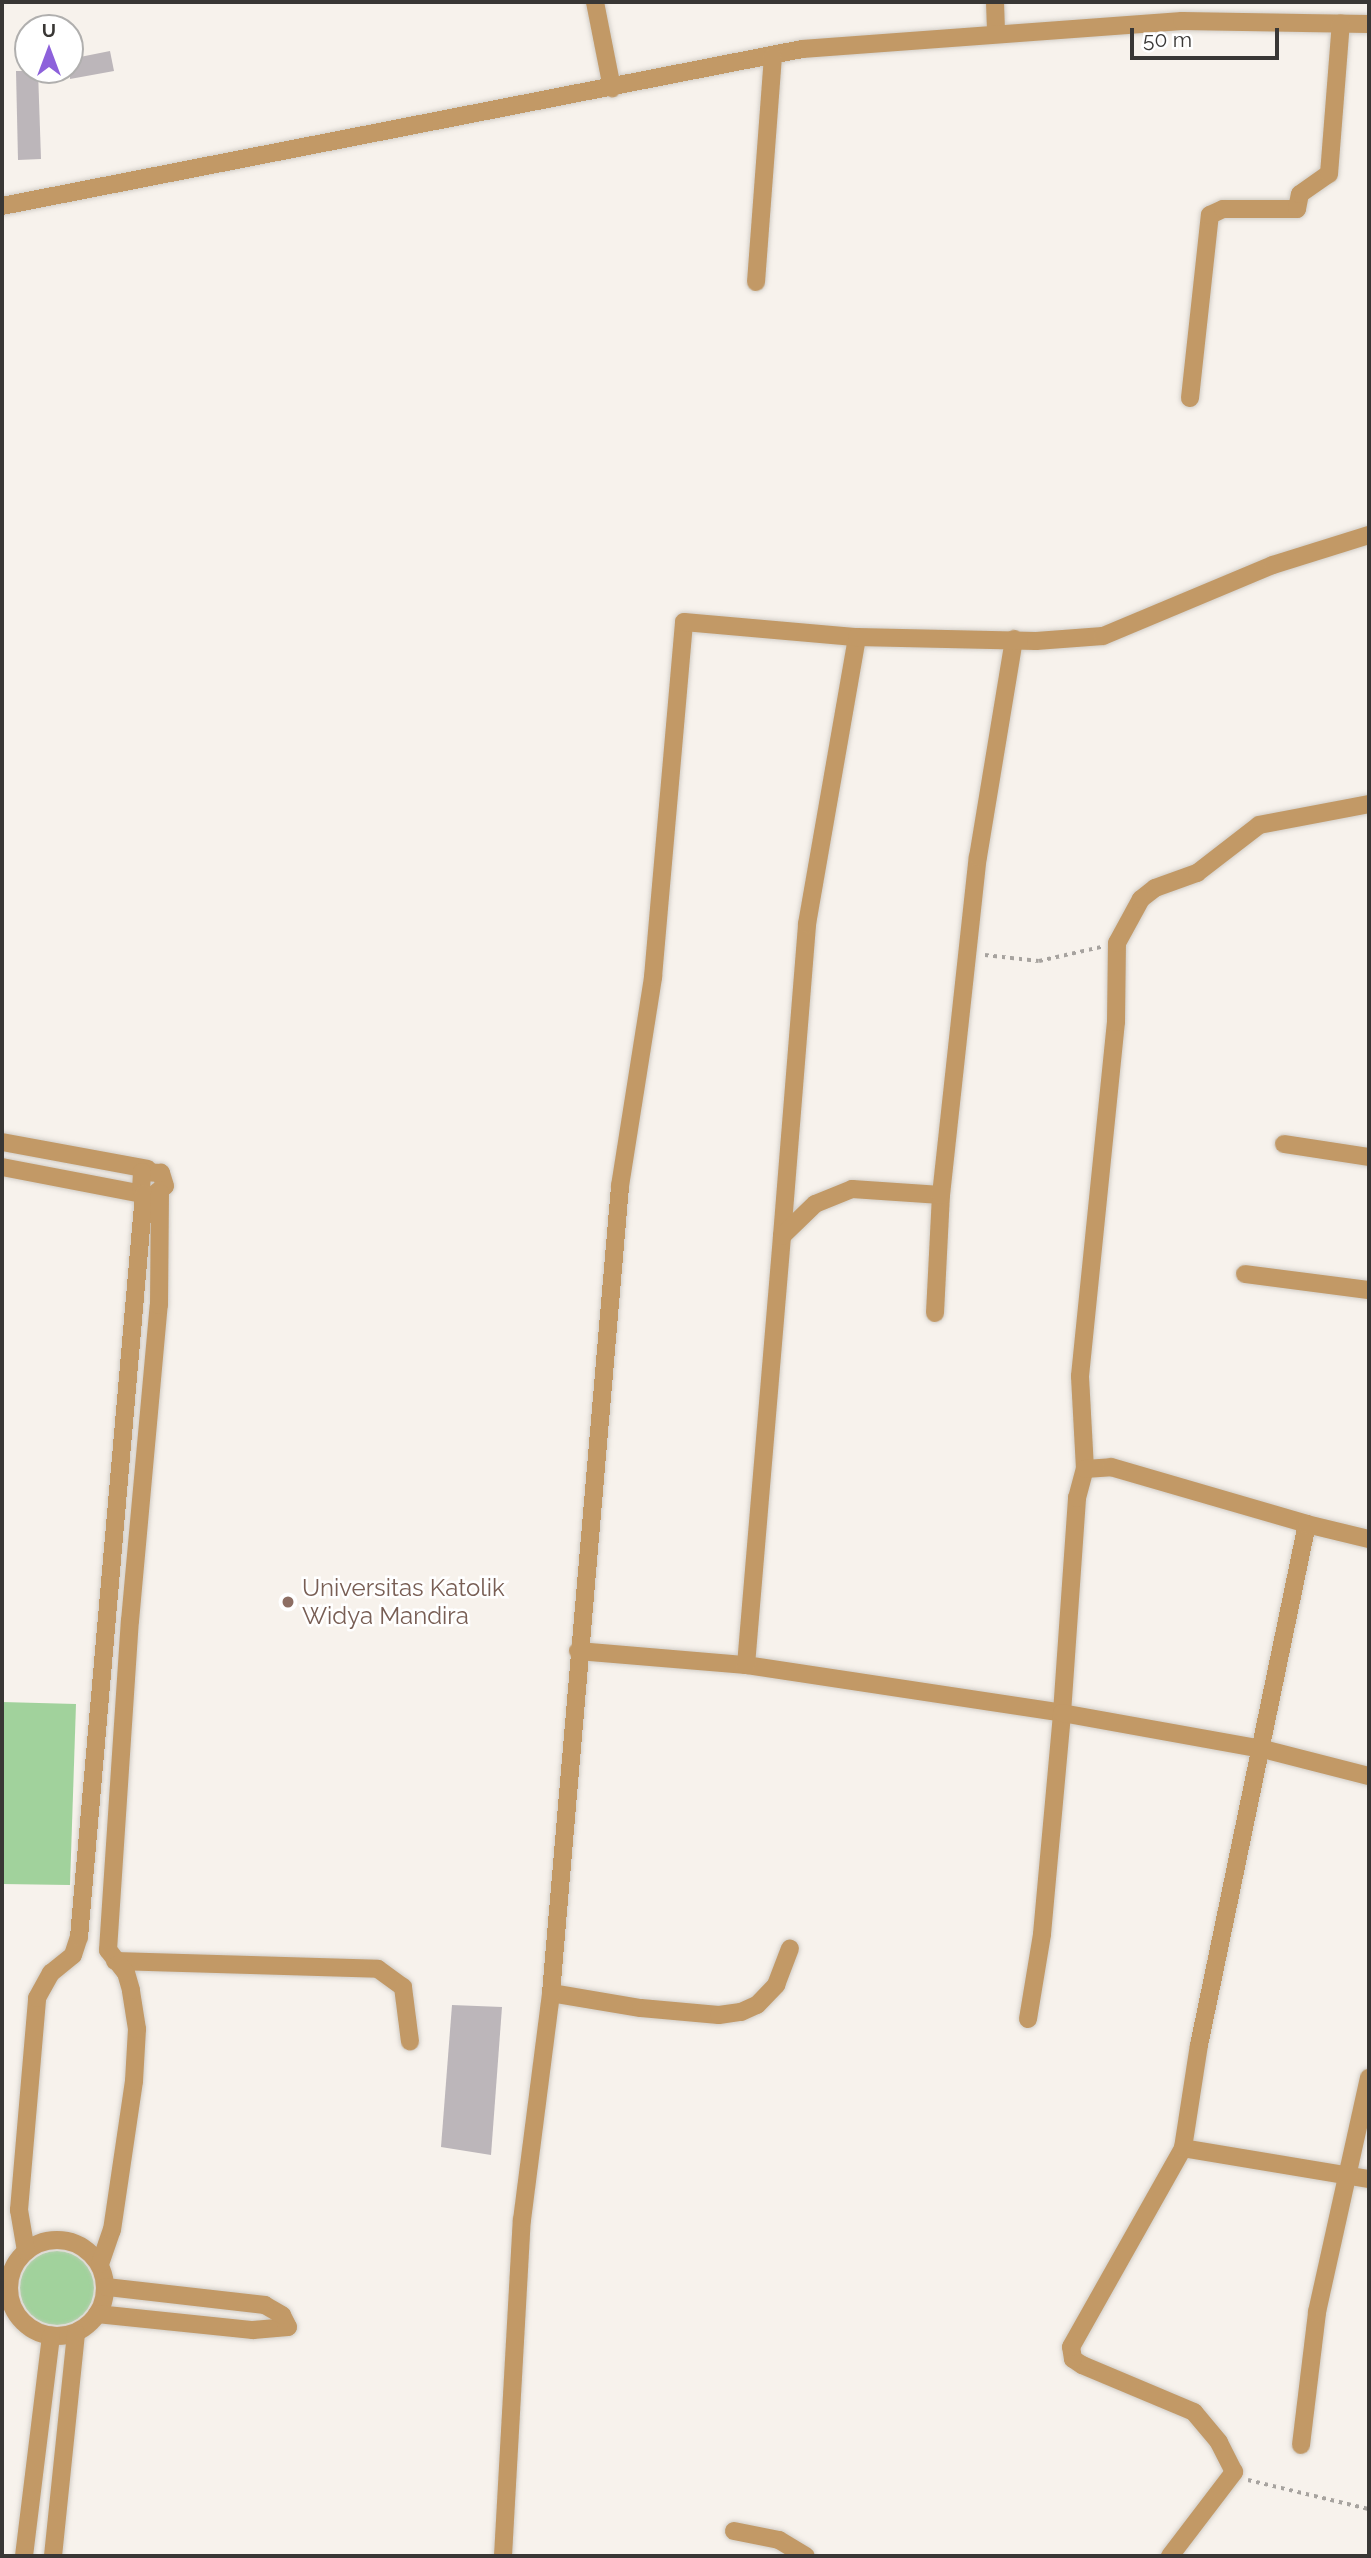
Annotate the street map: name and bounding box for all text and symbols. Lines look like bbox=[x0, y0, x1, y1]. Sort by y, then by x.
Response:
north arrow bbox=[14, 14, 84, 84]
scale bar bbox=[1133, 14, 1282, 58]
text: U bbox=[42, 19, 56, 41]
text: 50 m bbox=[1143, 27, 1192, 52]
place label: Universitas Katolik Widya Mandira bbox=[302, 1574, 505, 1630]
marker: Universitas Katolik Widya Mandira bbox=[280, 1594, 296, 1610]

